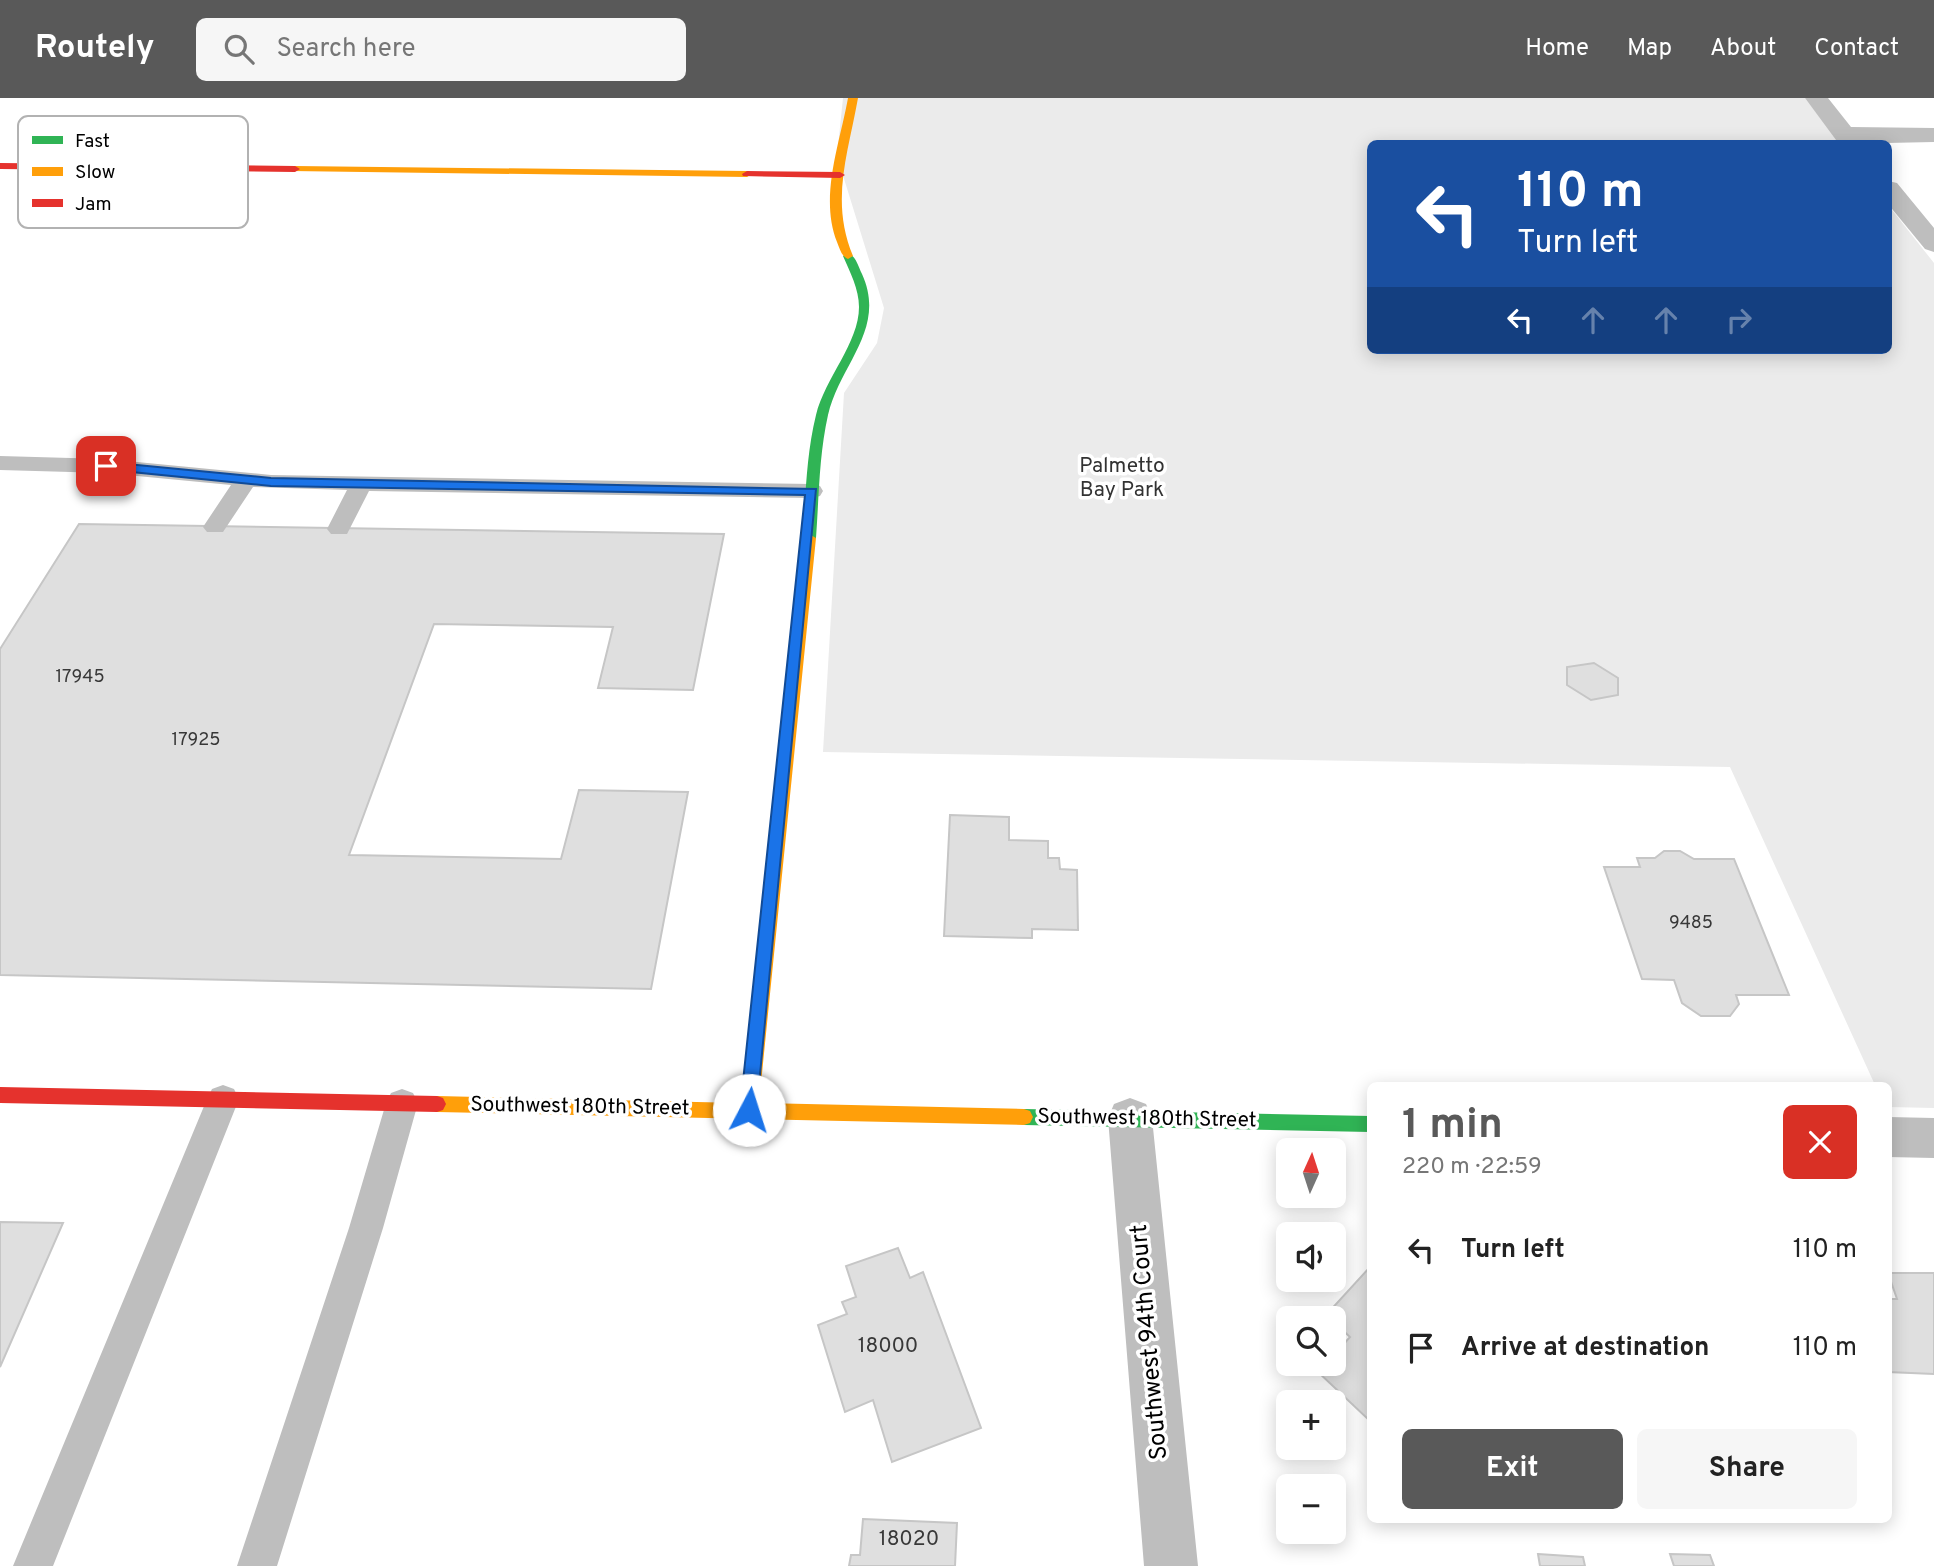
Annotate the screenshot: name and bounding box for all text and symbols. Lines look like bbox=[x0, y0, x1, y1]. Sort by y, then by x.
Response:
search box bbox=[196, 18, 686, 81]
text: Routely bbox=[35, 28, 154, 70]
icon: search bbox=[220, 30, 258, 68]
text: Search here bbox=[276, 33, 415, 66]
text: Home bbox=[1525, 34, 1589, 64]
text: Map bbox=[1627, 34, 1672, 64]
text: About bbox=[1710, 34, 1776, 64]
text: Contact bbox=[1814, 34, 1899, 64]
legend bbox=[18, 116, 248, 228]
text: Fast bbox=[75, 130, 110, 154]
text: Slow bbox=[75, 161, 115, 185]
text: 110 m bbox=[1517, 163, 1644, 225]
icon: left bbox=[1402, 168, 1493, 259]
text: Jam bbox=[75, 193, 112, 217]
text: Turn left bbox=[1517, 224, 1638, 264]
icon: left bbox=[1501, 301, 1539, 339]
icon: ahead bbox=[1574, 301, 1612, 339]
icon: ahead bbox=[1647, 301, 1685, 339]
icon: right bbox=[1720, 301, 1758, 339]
pin bbox=[76, 436, 136, 496]
icon: arrive bbox=[87, 447, 125, 485]
park label: Palmetto Bay Park bbox=[1079, 453, 1165, 504]
house number: 17945 bbox=[55, 666, 105, 689]
house number: 17925 bbox=[172, 729, 220, 752]
house number: 9485 bbox=[1669, 912, 1713, 935]
position arrow bbox=[712, 1073, 786, 1147]
street label: Southwest 180th Street bbox=[470, 1092, 690, 1122]
text: 1 min bbox=[1402, 1100, 1503, 1153]
street label: Southwest 180th Street bbox=[1037, 1104, 1257, 1134]
button: close bbox=[1783, 1105, 1857, 1179]
north arrow bbox=[1276, 1138, 1346, 1208]
map controls bbox=[1276, 1138, 1346, 1544]
text: 220 m · 22:59 bbox=[1402, 1153, 1542, 1182]
button: sound bbox=[1276, 1222, 1346, 1292]
street label: Southwest 94th Court bbox=[1125, 1223, 1175, 1461]
icon: left bbox=[1402, 1231, 1440, 1269]
text: Turn left bbox=[1461, 1234, 1565, 1267]
text: 110 m bbox=[1793, 1234, 1857, 1267]
button: search bbox=[1276, 1306, 1346, 1376]
icon: arrive bbox=[1402, 1329, 1440, 1367]
text: Arrive at destination bbox=[1461, 1332, 1709, 1365]
text: 110 m bbox=[1793, 1332, 1857, 1365]
house number: 18000 bbox=[858, 1333, 918, 1360]
button: + bbox=[1276, 1390, 1346, 1460]
button: Exit bbox=[1402, 1429, 1623, 1509]
button: Share bbox=[1637, 1429, 1857, 1509]
button: − bbox=[1276, 1474, 1346, 1544]
house number: 18020 bbox=[879, 1526, 939, 1553]

